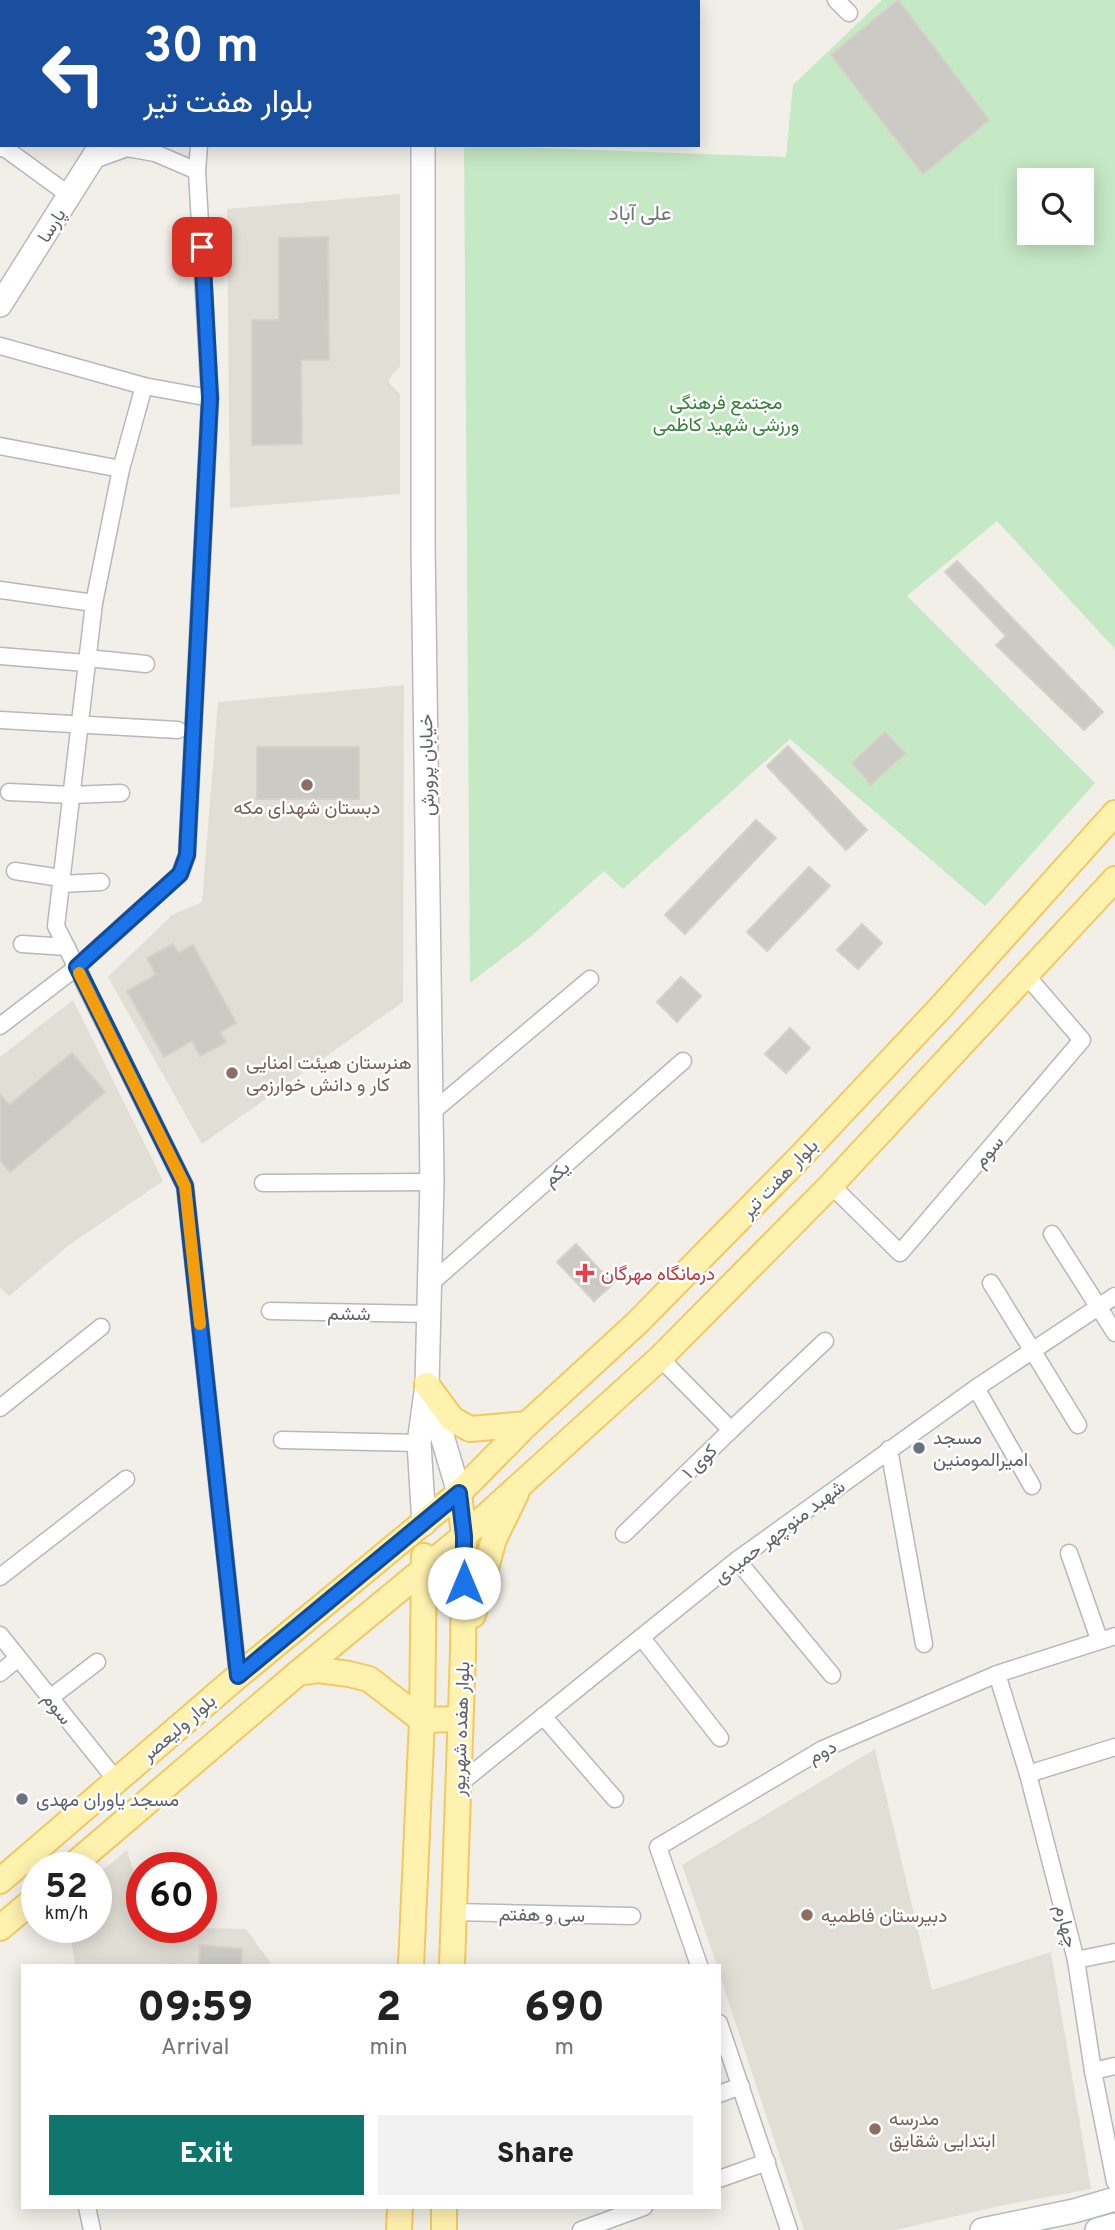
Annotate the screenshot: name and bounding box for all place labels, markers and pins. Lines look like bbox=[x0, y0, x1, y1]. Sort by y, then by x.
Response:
pin bbox=[172, 217, 232, 277]
marker: دبستان شهدای مکه bbox=[299, 777, 315, 793]
place label: دبستان شهدای مکه bbox=[234, 797, 380, 821]
place label: هنرستان هیئت امنایی کار و دانش خوارزمی bbox=[246, 1052, 412, 1098]
marker: هنرستان هیئت امنایی کار و دانش خوارزمی bbox=[224, 1065, 240, 1081]
marker: درمانگاه مهرگان bbox=[575, 1263, 595, 1283]
place label: درمانگاه مهرگان bbox=[601, 1263, 715, 1287]
place label: مسجد امیرالمومنین bbox=[933, 1427, 1028, 1473]
marker: مسجد امیرالمومنین bbox=[911, 1440, 927, 1456]
place label: مسجد یاوران مهدی bbox=[36, 1789, 179, 1813]
marker: مسجد یاوران مهدی bbox=[14, 1791, 30, 1807]
place label: دبیرستان فاطمیه bbox=[821, 1905, 947, 1929]
marker: دبیرستان فاطمیه bbox=[799, 1907, 815, 1923]
place label: مدرسه ابتدایی شقایق bbox=[889, 2108, 996, 2154]
marker: مدرسه ابتدایی شقایق bbox=[867, 2121, 883, 2137]

